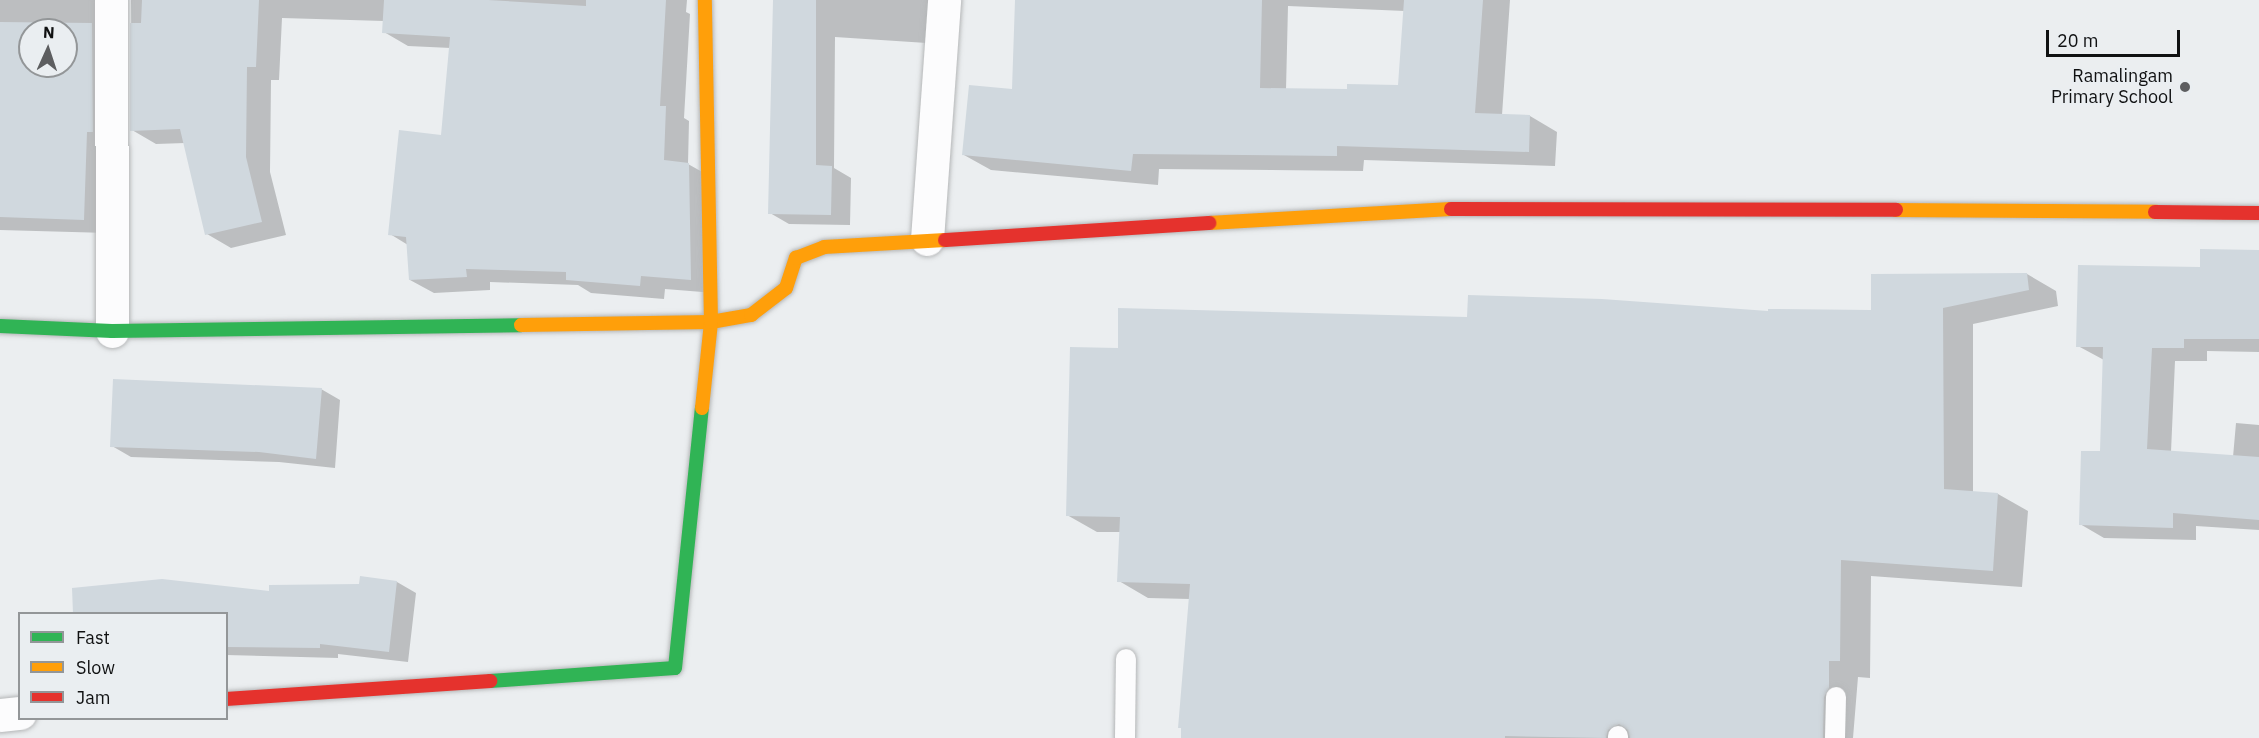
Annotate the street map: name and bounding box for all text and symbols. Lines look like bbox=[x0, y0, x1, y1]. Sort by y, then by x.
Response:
north arrow bbox=[18, 18, 78, 78]
scale bar bbox=[2049, 18, 2182, 56]
text: N bbox=[43, 22, 55, 42]
text: 20 m bbox=[2057, 29, 2099, 52]
place label: Ramalingam Primary School bbox=[2051, 66, 2173, 109]
marker: Ramalingam Primary School bbox=[2178, 80, 2192, 94]
legend bbox=[18, 612, 228, 720]
text: Fast bbox=[76, 626, 110, 649]
text: Slow bbox=[76, 656, 115, 679]
text: Jam bbox=[76, 686, 111, 709]

